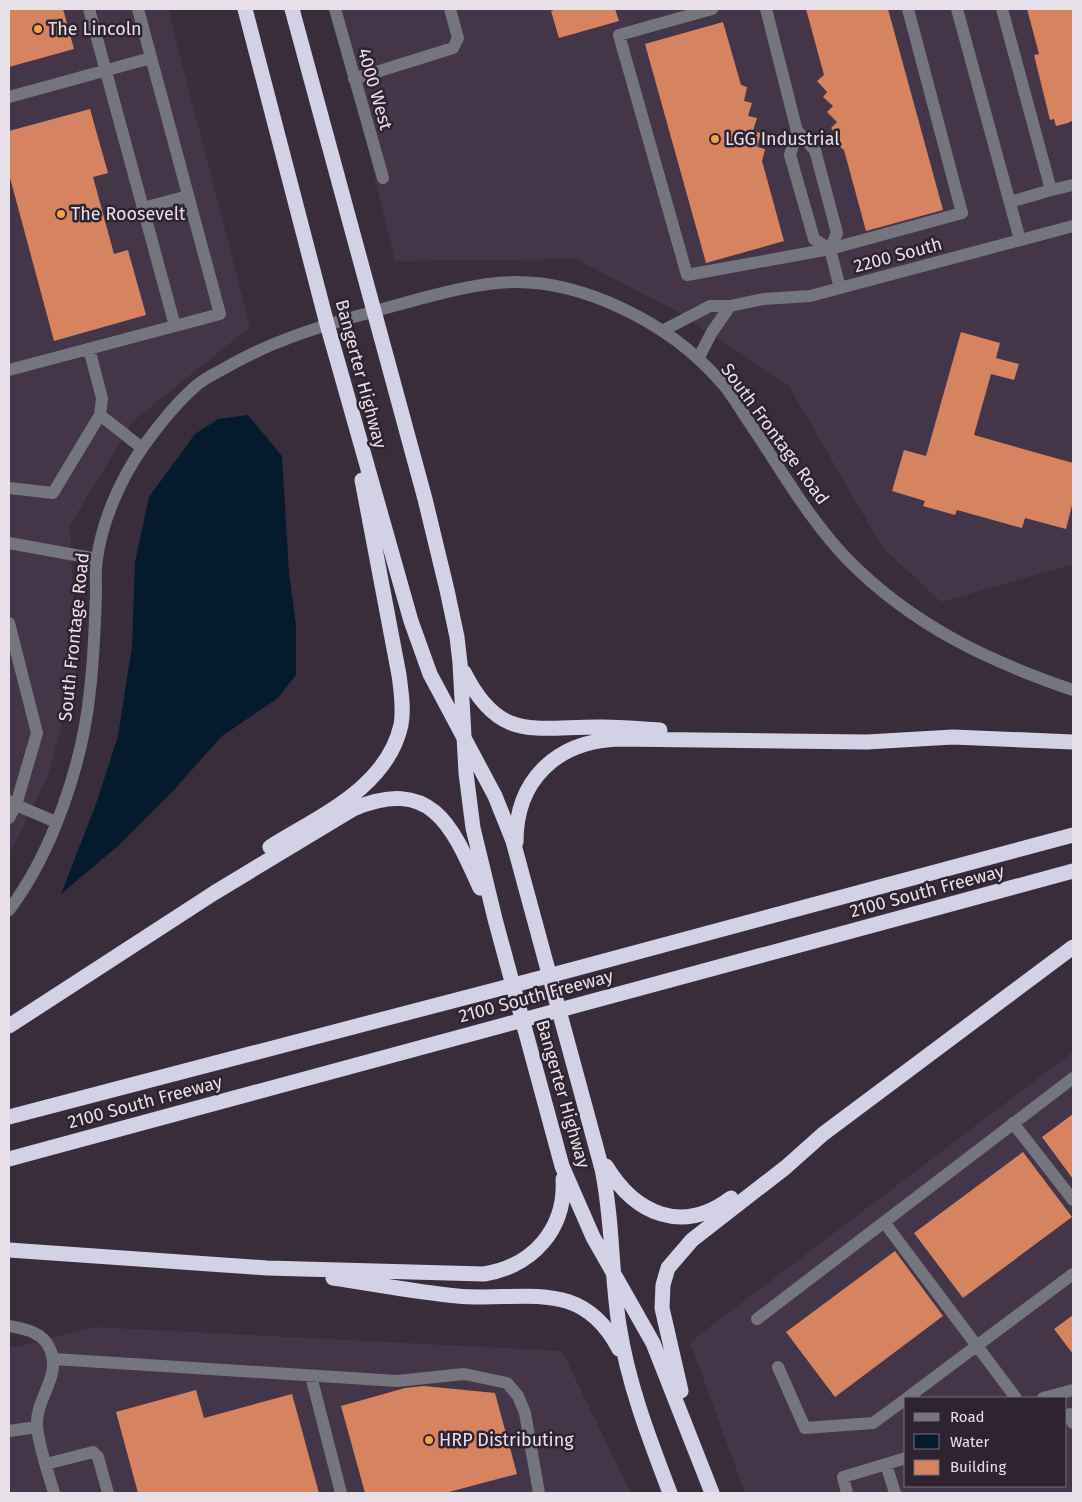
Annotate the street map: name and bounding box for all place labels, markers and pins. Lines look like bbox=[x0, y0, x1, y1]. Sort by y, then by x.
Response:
place label: The Lincoln bbox=[48, 18, 142, 40]
marker: The Lincoln bbox=[32, 23, 44, 35]
place label: LGG Industrial bbox=[725, 128, 840, 150]
marker: LGG Industrial bbox=[709, 133, 721, 145]
place label: The Roosevelt bbox=[71, 203, 186, 225]
marker: The Roosevelt bbox=[55, 208, 67, 220]
place label: HRP Distributing bbox=[439, 1429, 574, 1451]
marker: HRP Distributing bbox=[423, 1434, 435, 1446]

